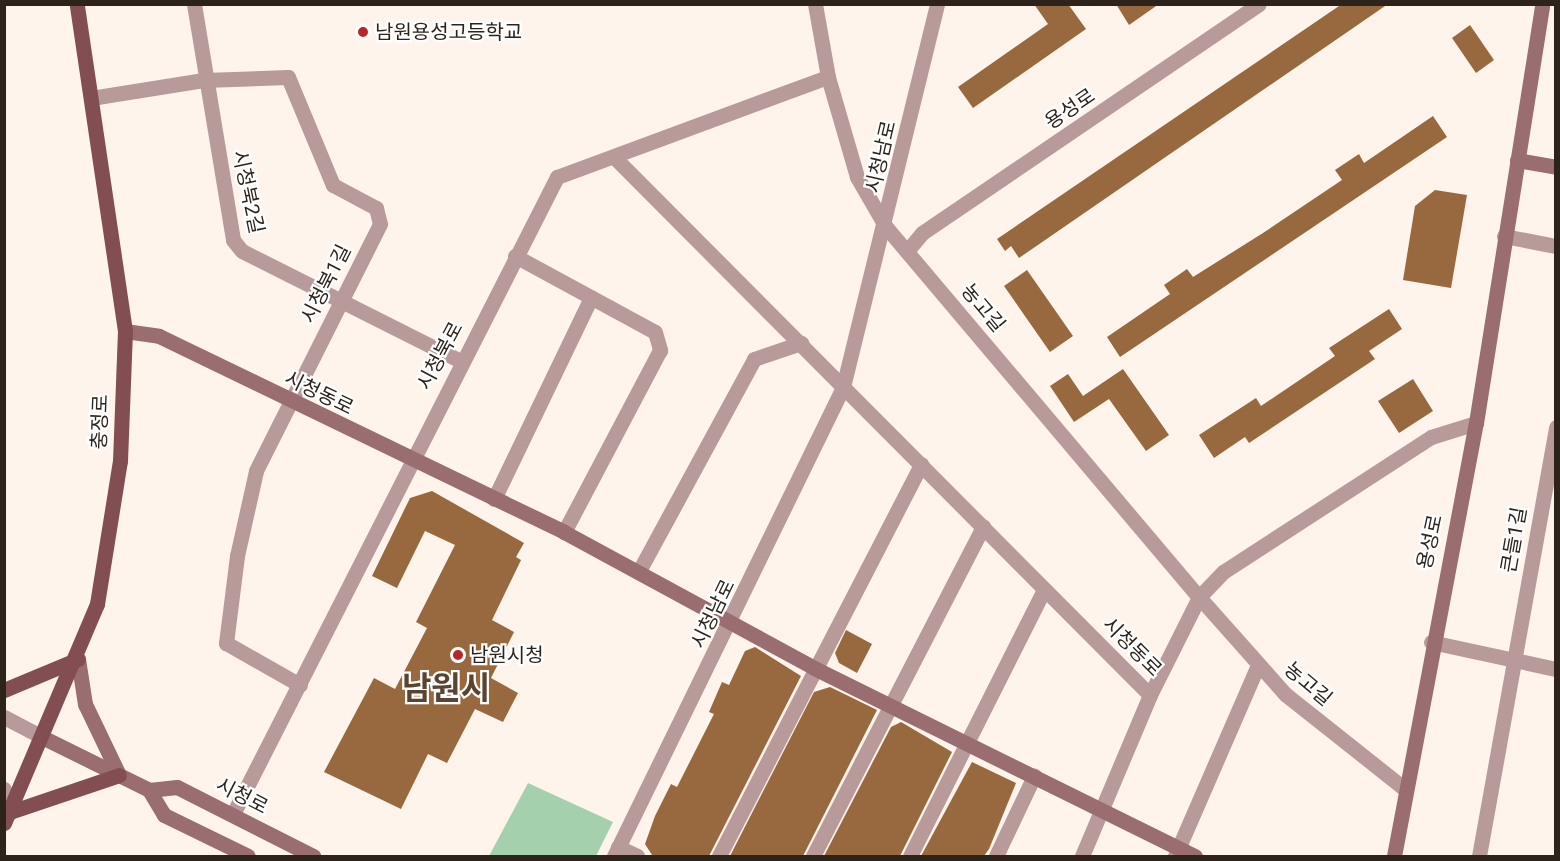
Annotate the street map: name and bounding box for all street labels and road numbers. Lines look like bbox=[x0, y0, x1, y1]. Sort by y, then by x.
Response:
street label: 용성로 bbox=[1040, 84, 1100, 134]
street label: 시청남로 bbox=[861, 118, 901, 196]
street label: 시청북2길 bbox=[227, 148, 269, 236]
street label: 시청북1길 bbox=[296, 241, 356, 327]
street label: 농고길 bbox=[956, 279, 1010, 337]
street label: 시청북로 bbox=[412, 318, 468, 394]
street label: 시청동로 bbox=[281, 366, 357, 420]
street label: 충정로 bbox=[87, 394, 113, 450]
street label: 큰들1길 bbox=[1496, 505, 1532, 575]
street label: 용성로 bbox=[1413, 513, 1447, 571]
street label: 시청남로 bbox=[686, 576, 740, 652]
street label: 시청동로 bbox=[1097, 612, 1167, 682]
street label: 농고길 bbox=[1279, 657, 1337, 711]
street label: 시청로 bbox=[212, 773, 272, 819]

